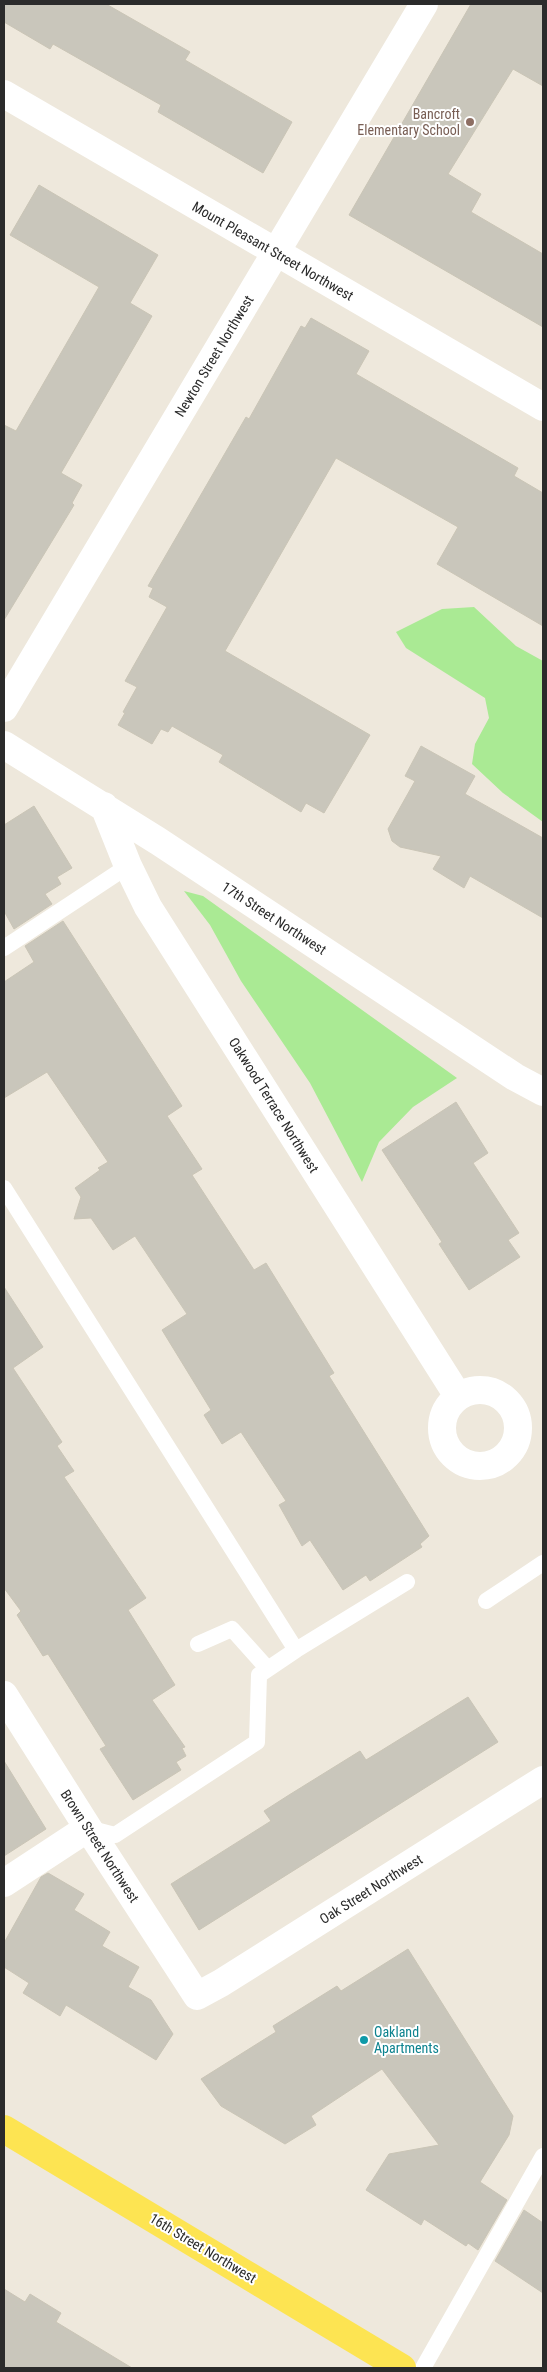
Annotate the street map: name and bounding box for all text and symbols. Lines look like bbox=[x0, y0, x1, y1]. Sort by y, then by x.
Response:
place label: Bancroft Elementary School bbox=[357, 106, 460, 138]
marker: Bancroft Elementary School bbox=[464, 116, 476, 128]
street label: Mount Pleasant Street Northwest bbox=[190, 198, 356, 304]
street label: Newton Street Northwest bbox=[171, 292, 257, 420]
street label: 17th Street Northwest bbox=[219, 878, 329, 958]
street label: Oakwood Terrace Northwest bbox=[226, 1035, 322, 1175]
street label: Brown Street Northwest bbox=[58, 1787, 142, 1905]
street label: Oak Street Northwest bbox=[317, 1851, 425, 1927]
place label: Oakland Apartments bbox=[374, 2024, 439, 2056]
marker: Oakland Apartments bbox=[358, 2034, 370, 2046]
street label: 16th Street Northwest bbox=[147, 2210, 259, 2286]

